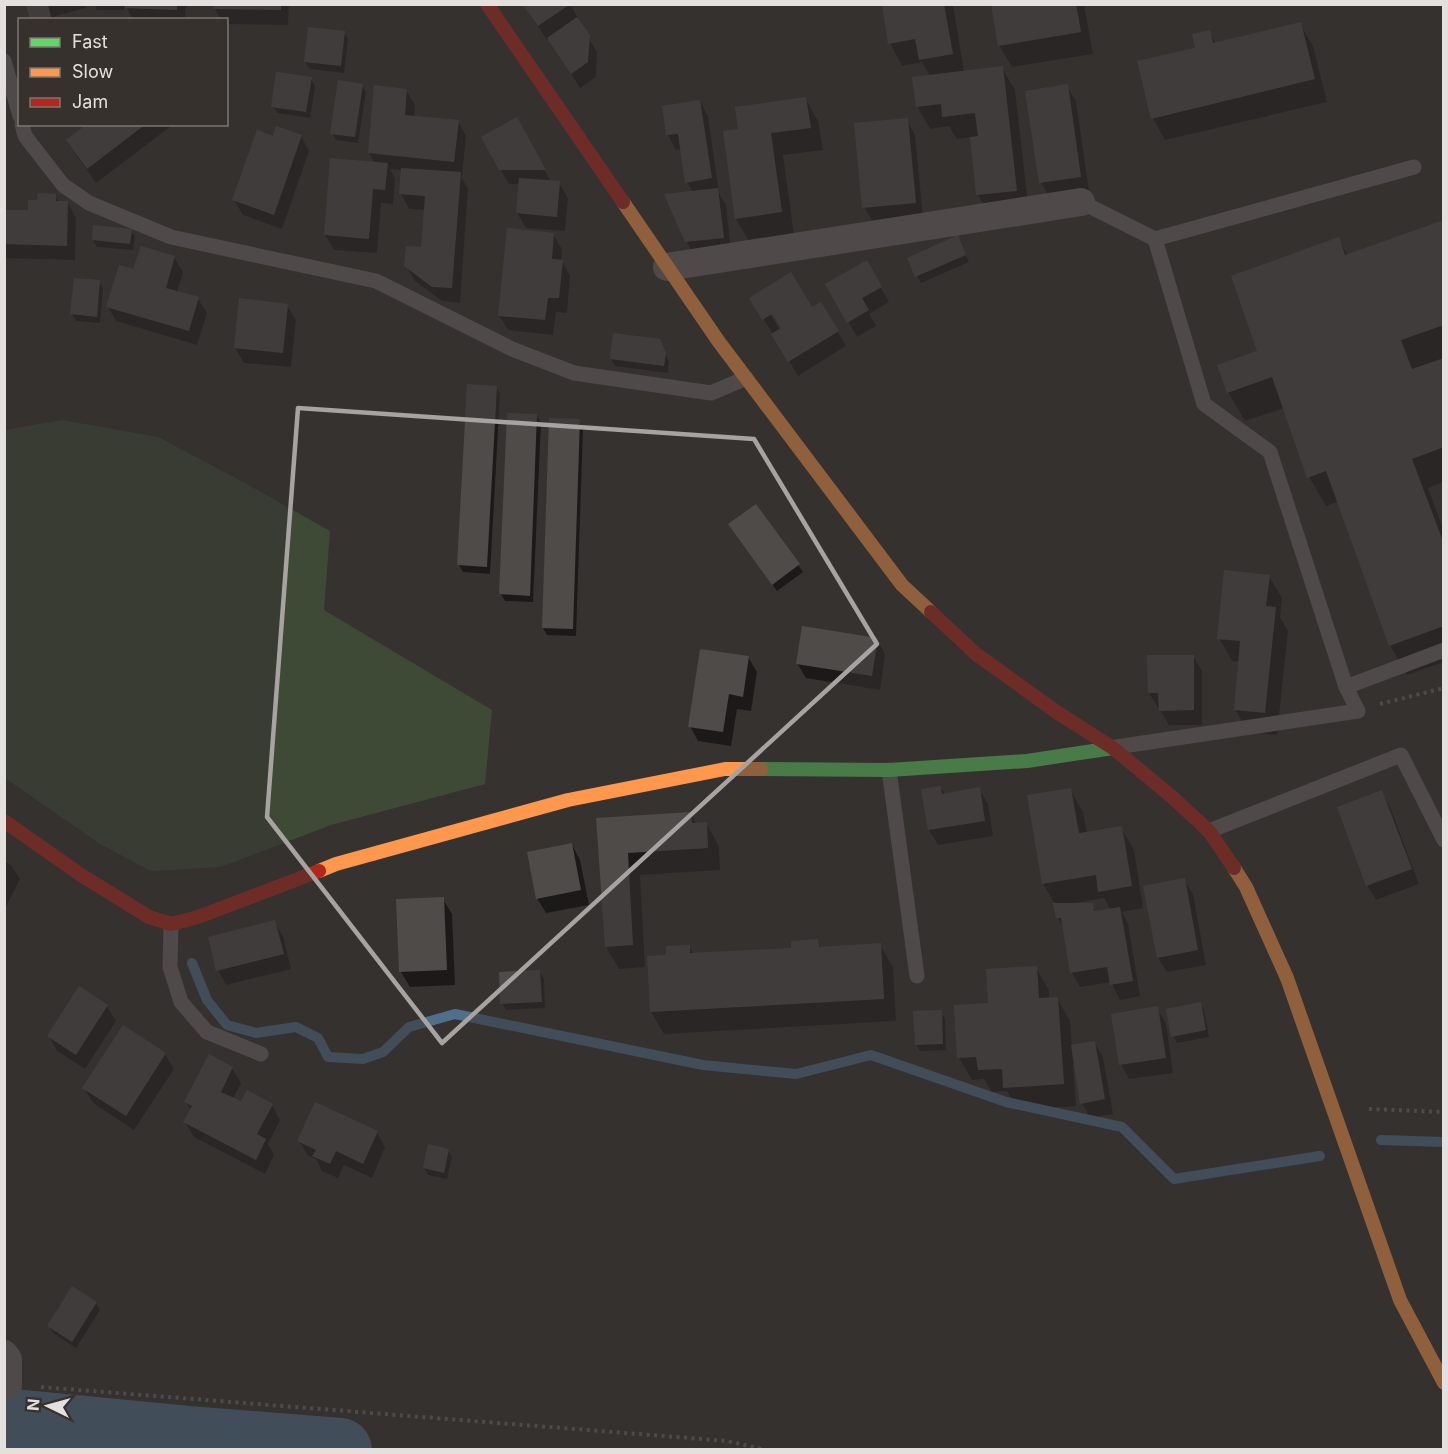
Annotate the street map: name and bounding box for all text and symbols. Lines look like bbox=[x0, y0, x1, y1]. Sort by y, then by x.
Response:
legend bbox=[18, 18, 228, 126]
text: Fast bbox=[72, 31, 108, 52]
text: Slow bbox=[72, 61, 113, 82]
text: Jam bbox=[72, 91, 108, 112]
north arrow bbox=[18, 1376, 78, 1436]
text: N bbox=[23, 1398, 44, 1412]

